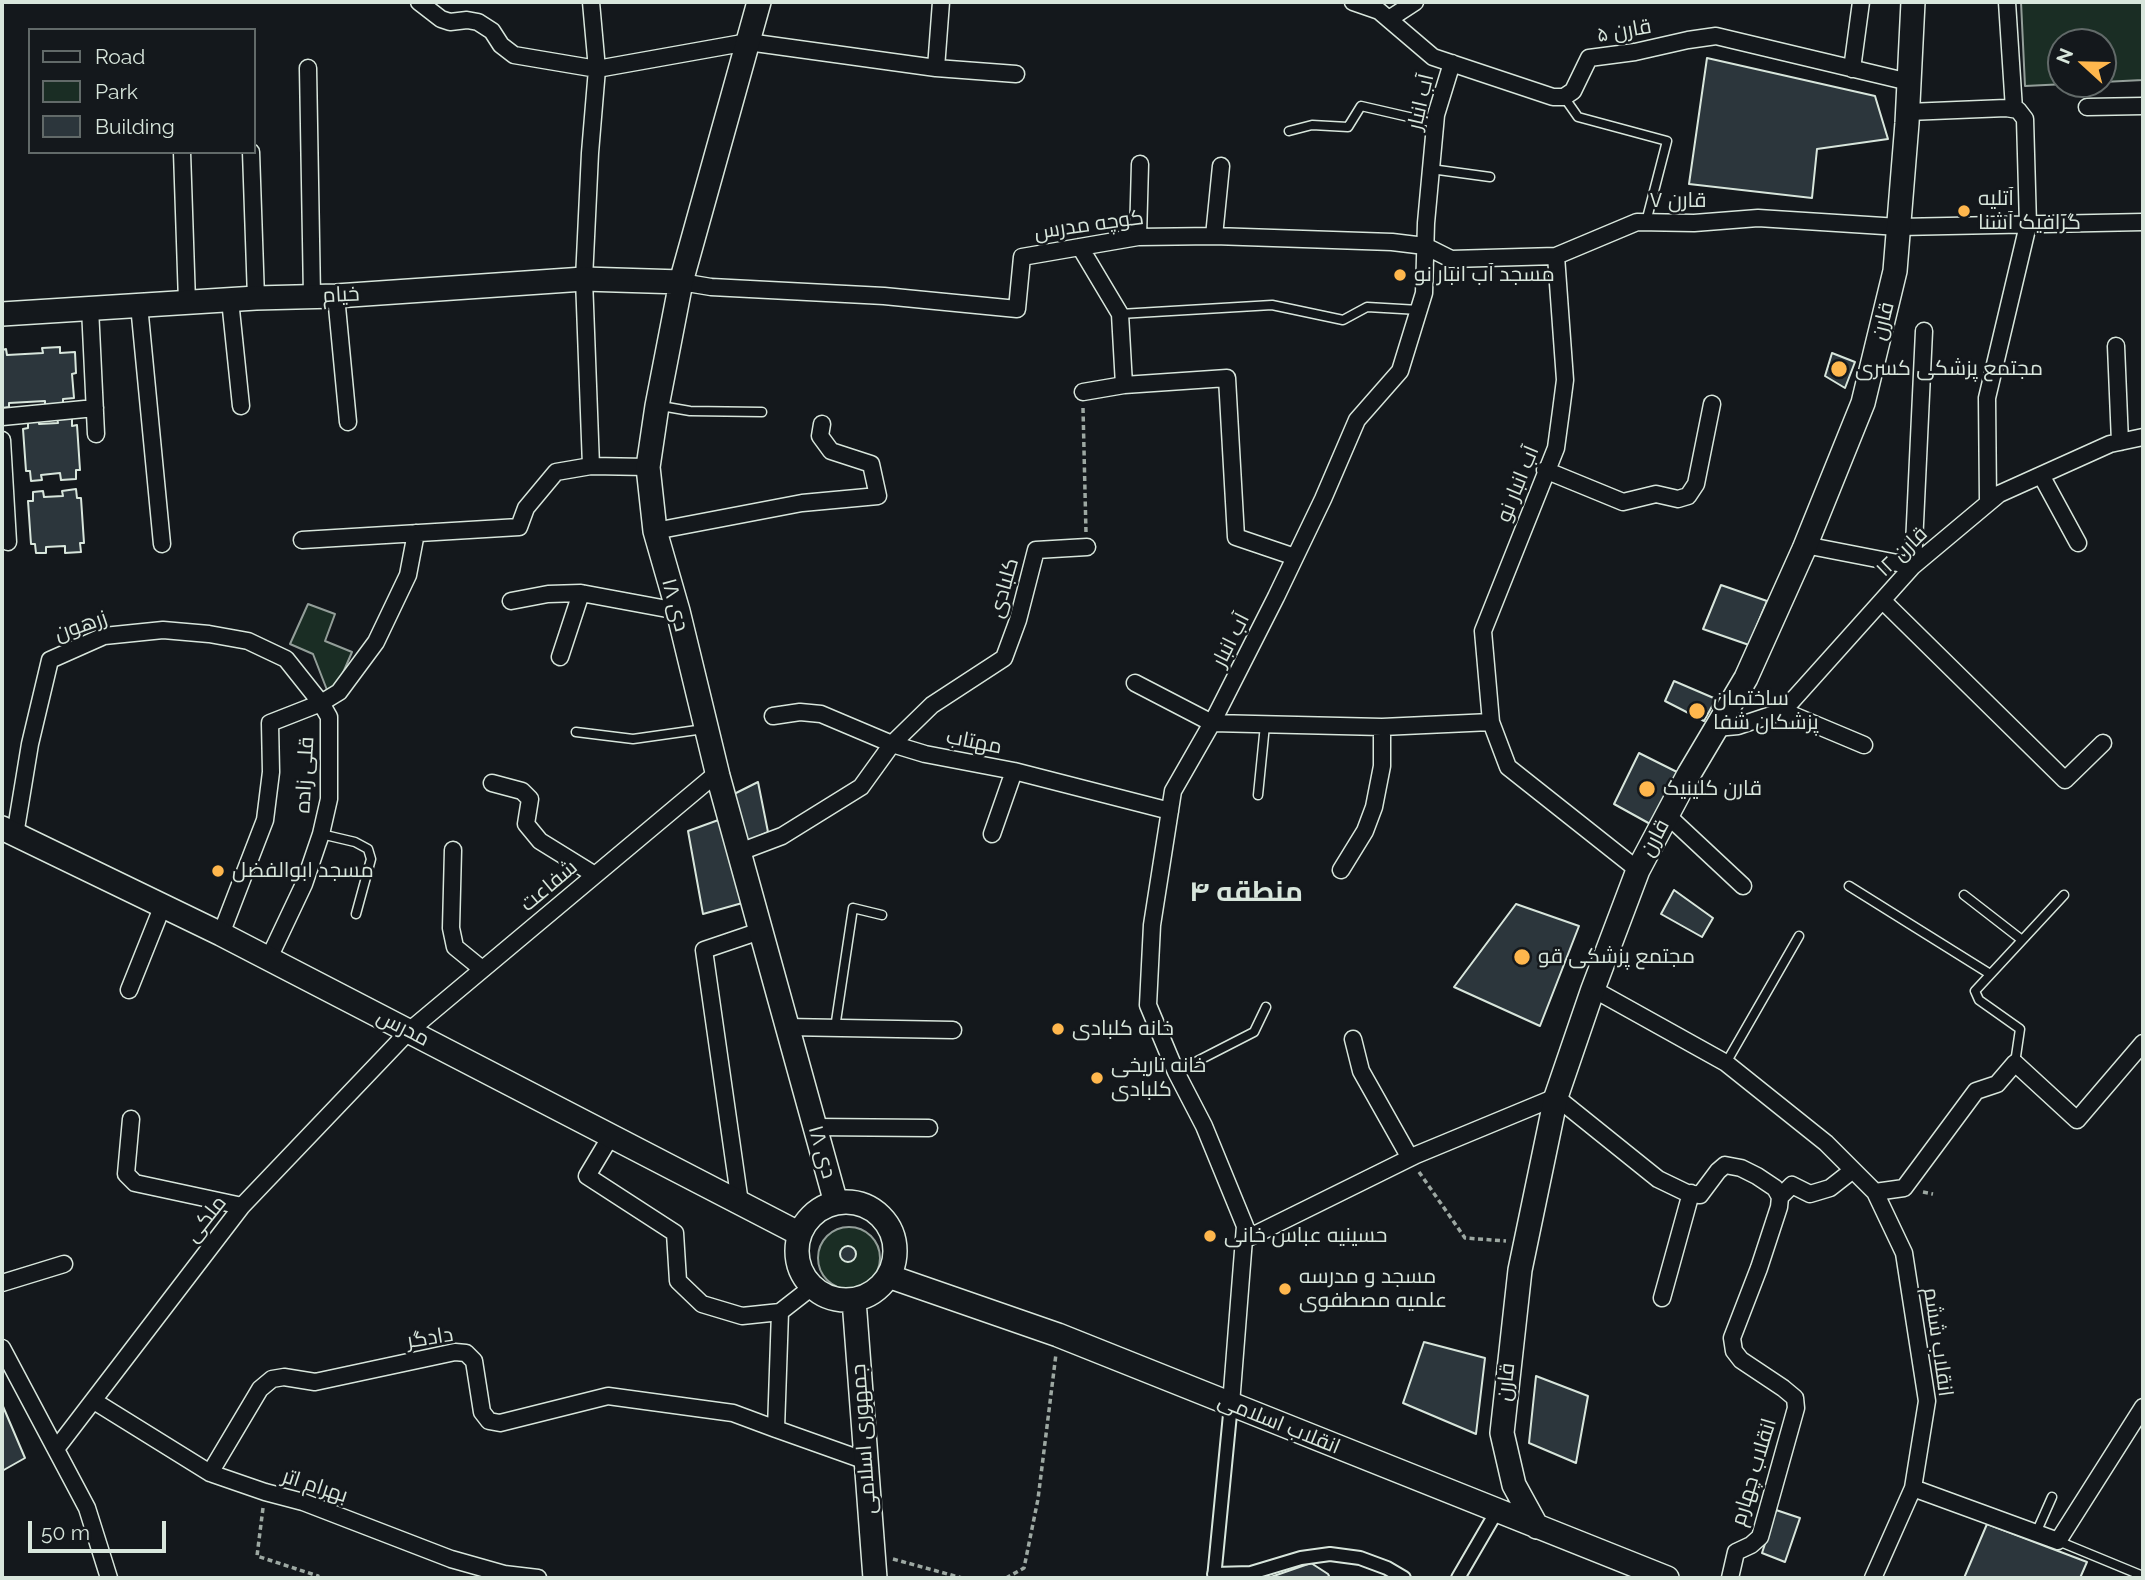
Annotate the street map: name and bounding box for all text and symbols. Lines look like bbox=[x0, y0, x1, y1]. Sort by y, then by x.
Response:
street label: قارن ۵ bbox=[1595, 14, 1653, 48]
legend bbox=[28, 28, 256, 154]
north arrow bbox=[2047, 28, 2117, 98]
text: Road bbox=[95, 44, 145, 69]
text: N bbox=[2051, 45, 2077, 67]
street label: آب انبار bbox=[1402, 72, 1440, 132]
text: Park bbox=[95, 79, 138, 104]
text: Building bbox=[95, 114, 175, 139]
place label: آتلیه گرافیک آشنا bbox=[1978, 186, 2081, 236]
street label: قارن ٧ bbox=[1650, 188, 1706, 214]
marker: آتلیه گرافیک آشنا bbox=[1956, 203, 1972, 219]
street label: کوچه مدرس bbox=[1033, 205, 1145, 245]
place label: مسجد آب انبار نو bbox=[1414, 262, 1555, 288]
marker: مسجد آب انبار نو bbox=[1392, 267, 1408, 283]
street label: خیام bbox=[322, 281, 360, 309]
street label: قارن bbox=[1866, 299, 1900, 343]
place label: مجتمع پزشکی کسری bbox=[1855, 356, 2043, 382]
marker: مجتمع پزشکی کسری bbox=[1829, 359, 1849, 379]
street label: آب انبار نو bbox=[1491, 442, 1545, 526]
street label: قارن ۱۲ bbox=[1871, 522, 1933, 582]
street label: کلبادی bbox=[983, 555, 1025, 621]
street label: ۱۸ دی bbox=[656, 576, 694, 634]
street label: زرهون bbox=[51, 605, 111, 647]
street label: آب انبار bbox=[1207, 609, 1255, 671]
place label: ساختمان پزشکان شفا bbox=[1713, 686, 1819, 736]
marker: ساختمان پزشکان شفا bbox=[1687, 701, 1707, 721]
street label: مهتاب bbox=[944, 724, 1004, 760]
street label: قلی زاده bbox=[290, 736, 320, 814]
place label: قارن کلینیک bbox=[1663, 776, 1762, 802]
marker: قارن کلینیک bbox=[1637, 779, 1657, 799]
street label: قارن bbox=[1635, 815, 1675, 861]
street label: شفاعت bbox=[515, 855, 583, 917]
place label: مسجد ابوالفضل bbox=[232, 858, 374, 884]
marker: مسجد ابوالفضل bbox=[210, 863, 226, 879]
district label: منطقه ۴ bbox=[1189, 876, 1303, 910]
place label: مجتمع پزشکی قو bbox=[1538, 944, 1695, 970]
marker: مجتمع پزشکی قو bbox=[1512, 947, 1532, 967]
street label: مدرس bbox=[372, 1004, 434, 1052]
place label: خانه کلبادی bbox=[1072, 1016, 1174, 1042]
marker: خانه کلبادی bbox=[1050, 1021, 1066, 1037]
place label: خانه تاریخی کلبادی bbox=[1111, 1053, 1206, 1103]
marker: خانه تاریخی کلبادی bbox=[1089, 1070, 1105, 1086]
street label: ۱۸ دی bbox=[802, 1123, 842, 1181]
street label: ملکی bbox=[180, 1191, 232, 1247]
place label: حسینیه عباس خانی bbox=[1224, 1223, 1387, 1249]
marker: حسینیه عباس خانی bbox=[1202, 1228, 1218, 1244]
place label: مسجد و مدرسه علمیه مصطفوی bbox=[1299, 1264, 1447, 1314]
marker: مسجد و مدرسه علمیه مصطفوی bbox=[1277, 1281, 1293, 1297]
street label: انقلاب ششم bbox=[1918, 1286, 1958, 1398]
street label: دادگر bbox=[405, 1322, 455, 1354]
street label: قارن bbox=[1491, 1362, 1521, 1402]
street label: جمهوری اسلامی bbox=[846, 1363, 882, 1515]
street label: انقلاب اسلامی bbox=[1214, 1388, 1344, 1460]
street label: انقلاب چهارم bbox=[1726, 1415, 1782, 1529]
street label: بهرام اتر bbox=[279, 1464, 351, 1508]
scale bar bbox=[32, 1506, 170, 1550]
text: 50 m bbox=[41, 1520, 90, 1545]

